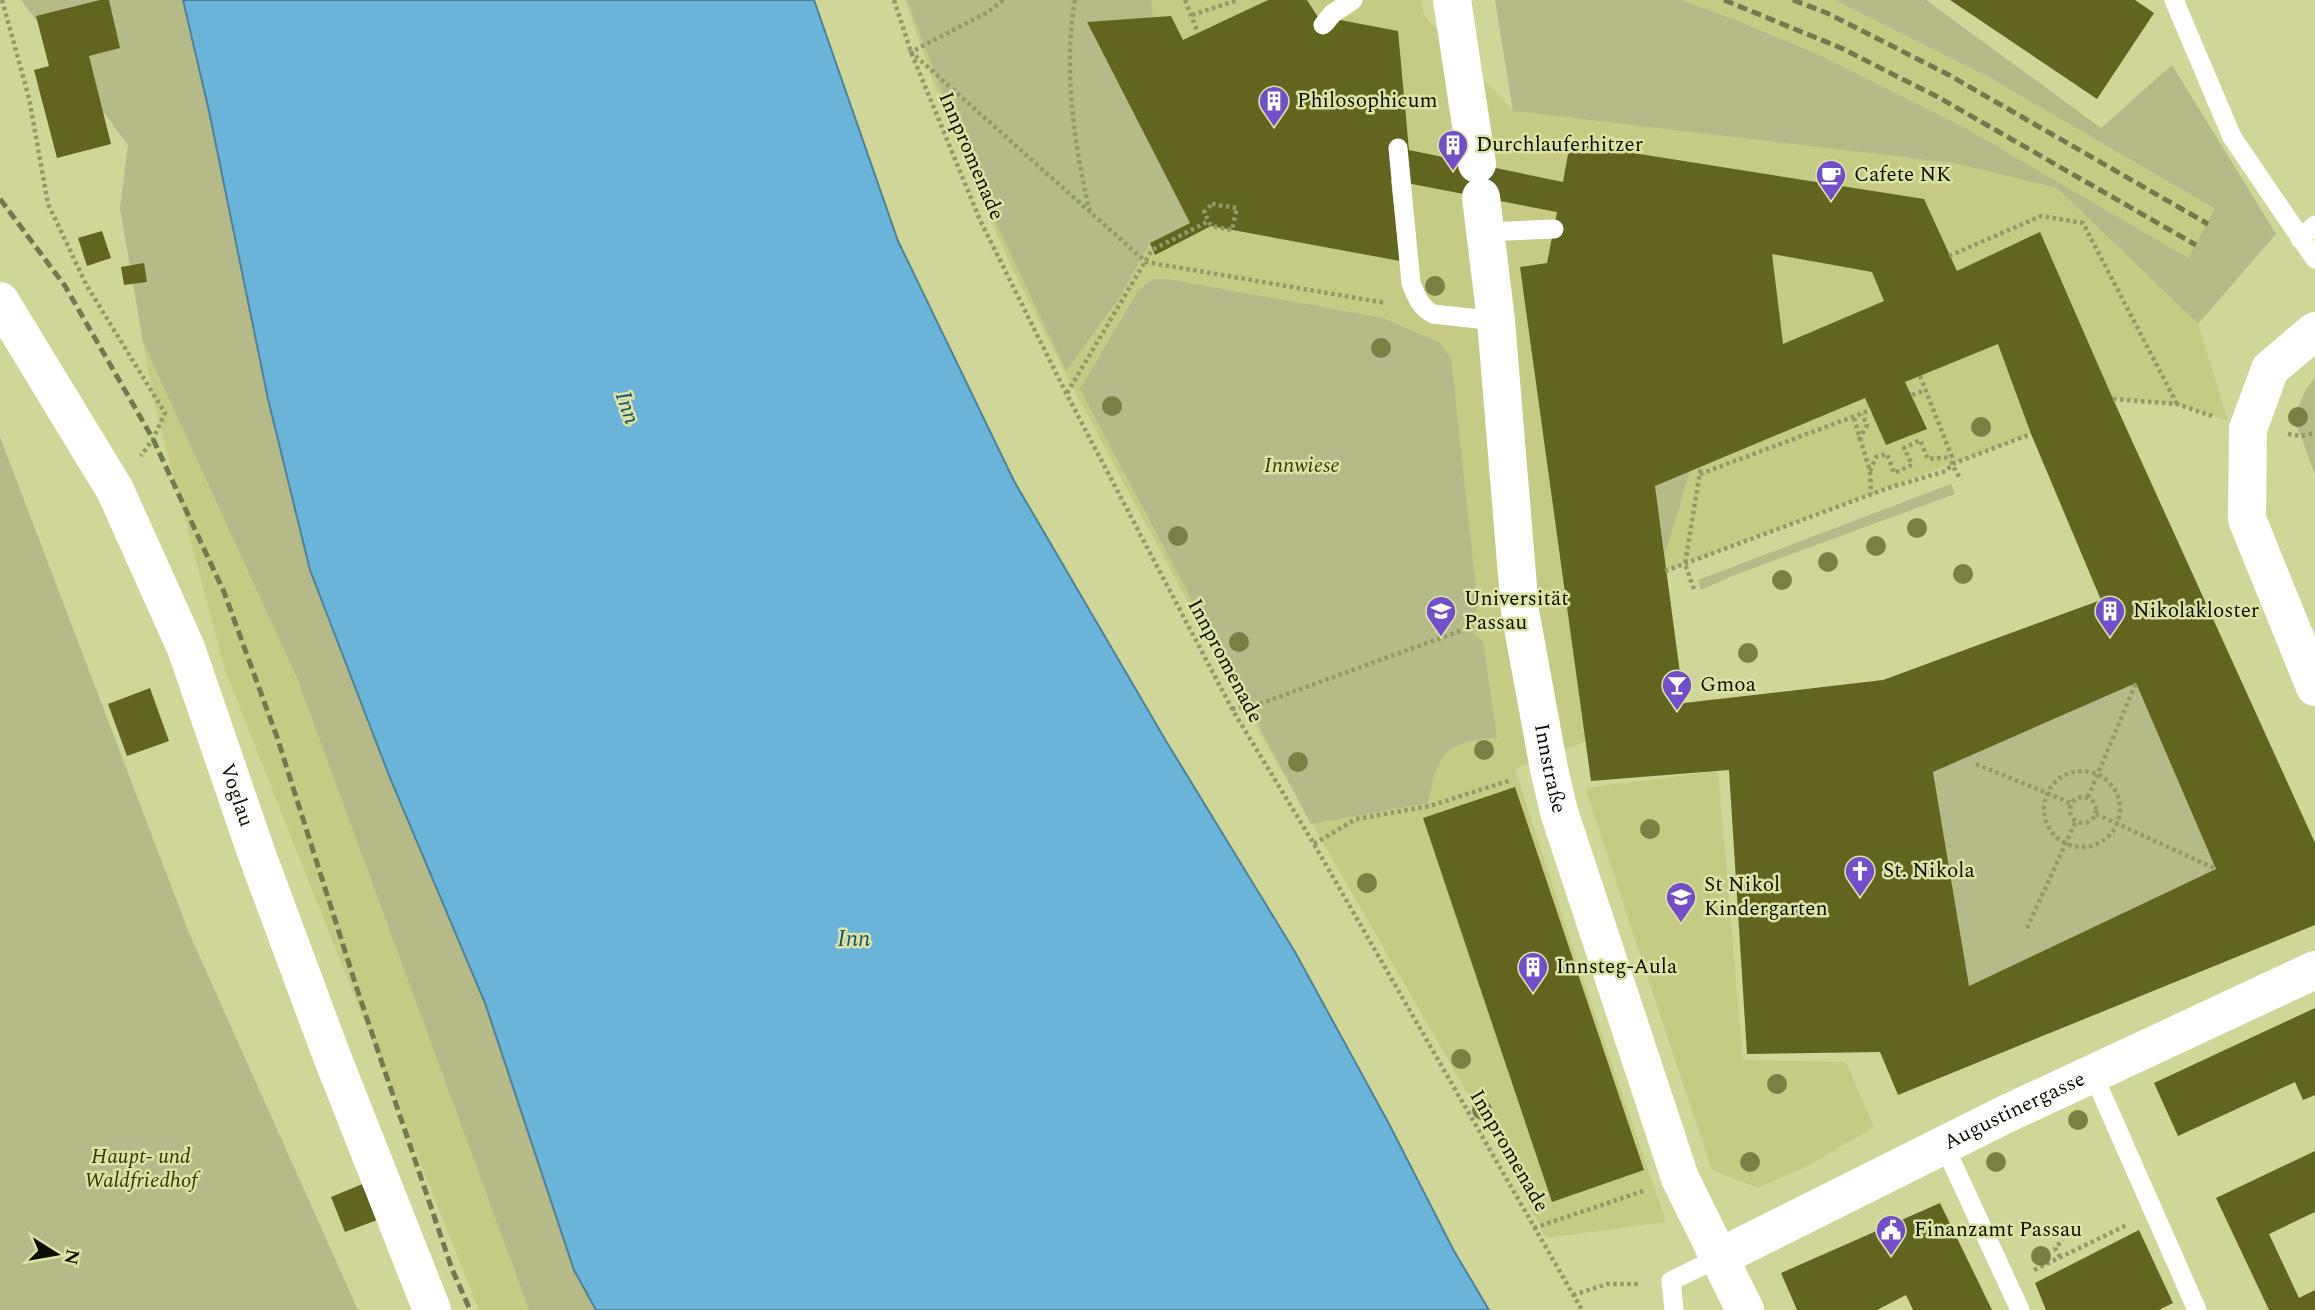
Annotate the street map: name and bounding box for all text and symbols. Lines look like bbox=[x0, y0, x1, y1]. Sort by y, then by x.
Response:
building icon: Philosophicum bbox=[1257, 84, 1291, 128]
place label: Philosophicum bbox=[1297, 85, 1438, 117]
street label: Innpromenade bbox=[930, 87, 1012, 225]
building icon: Durchlauferhitzer bbox=[1436, 128, 1470, 172]
place label: Durchlauferhitzer bbox=[1476, 129, 1643, 161]
cafe icon: Cafete NK bbox=[1814, 158, 1848, 202]
place label: Cafete NK bbox=[1854, 159, 1951, 191]
water label: Inn bbox=[605, 387, 649, 429]
park label: Innwiese bbox=[1264, 450, 1340, 482]
place label: Universität Passau bbox=[1464, 583, 1569, 639]
street label: Innpromenade bbox=[1179, 593, 1271, 729]
school or university icon: Universität Passau bbox=[1424, 594, 1458, 638]
building icon: Nikolakloster bbox=[2093, 594, 2127, 638]
place label: Nikolakloster bbox=[2133, 595, 2259, 627]
bar icon: Gmoa bbox=[1660, 668, 1694, 712]
place label: Gmoa bbox=[1700, 669, 1757, 701]
street label: Innstraße bbox=[1525, 721, 1575, 816]
street label: Voglau bbox=[211, 759, 262, 831]
church icon: St. Nikola bbox=[1843, 854, 1877, 898]
place label: St. Nikola bbox=[1883, 855, 1975, 887]
place label: St Nikol Kindergarten bbox=[1704, 869, 1828, 925]
school or university icon: St Nikol Kindergarten bbox=[1664, 880, 1698, 924]
water label: Inn bbox=[838, 922, 870, 957]
building icon: Innsteg-Aula bbox=[1516, 950, 1550, 994]
place label: Innsteg-Aula bbox=[1556, 951, 1678, 983]
street label: Augustinergasse bbox=[1938, 1063, 2091, 1159]
street label: Innpromenade bbox=[1461, 1084, 1557, 1218]
park label: Haupt- und Waldfriedhof bbox=[84, 1141, 201, 1197]
public building icon: Finanzamt Passau bbox=[1874, 1213, 1908, 1257]
place label: Finanzamt Passau bbox=[1914, 1214, 2082, 1246]
north arrow bbox=[21, 1219, 91, 1289]
text: N bbox=[56, 1247, 87, 1267]

